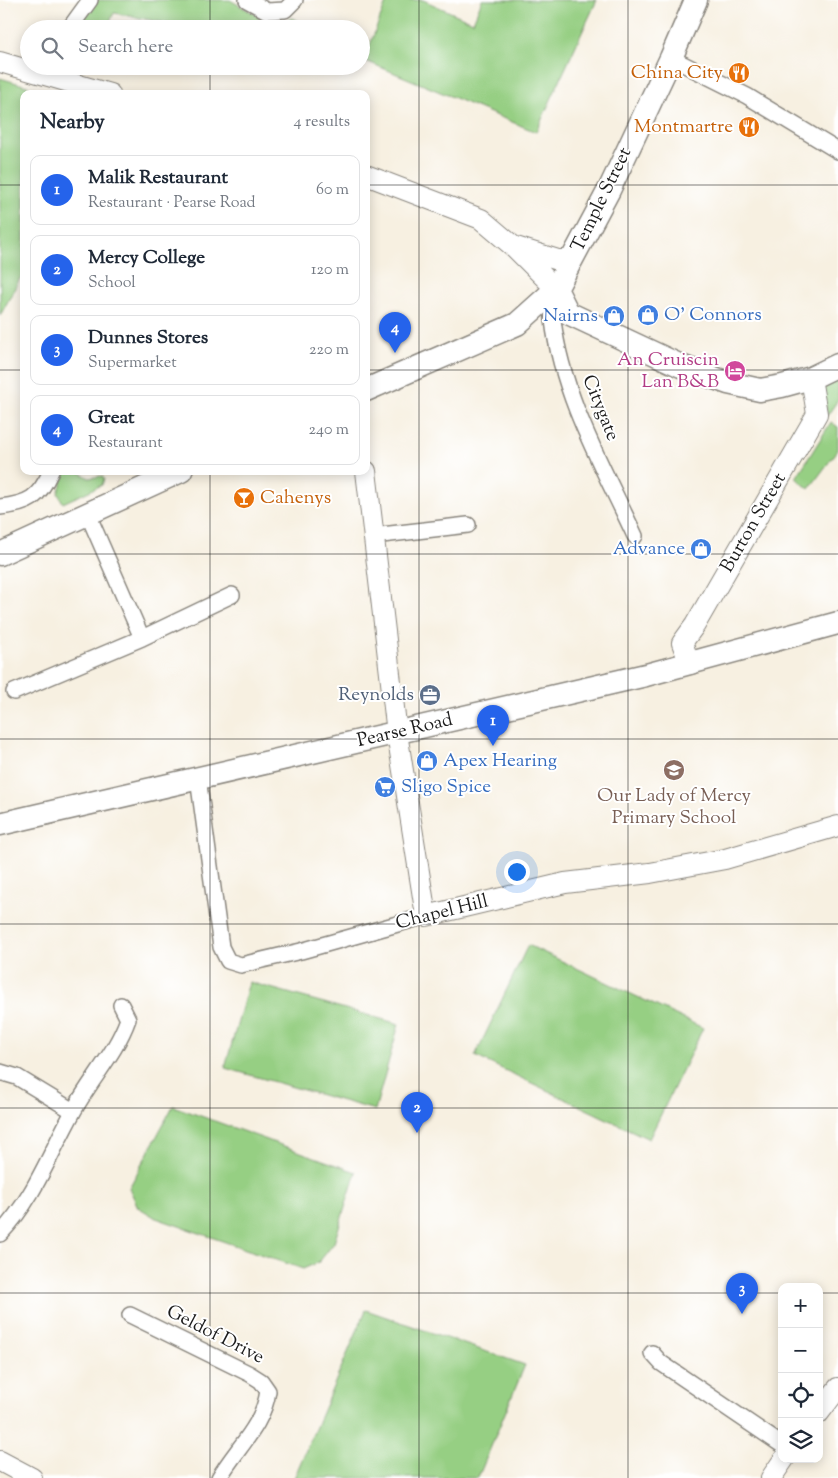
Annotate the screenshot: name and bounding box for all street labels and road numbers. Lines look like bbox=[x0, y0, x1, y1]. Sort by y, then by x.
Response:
street label: Temple Street bbox=[565, 143, 639, 257]
street label: Citygate bbox=[575, 371, 626, 445]
street label: Burton Street bbox=[714, 468, 794, 578]
street label: Pearse Road bbox=[354, 707, 456, 755]
street label: Chapel Hill bbox=[393, 888, 491, 938]
street label: Geldof Drive bbox=[161, 1299, 269, 1371]

